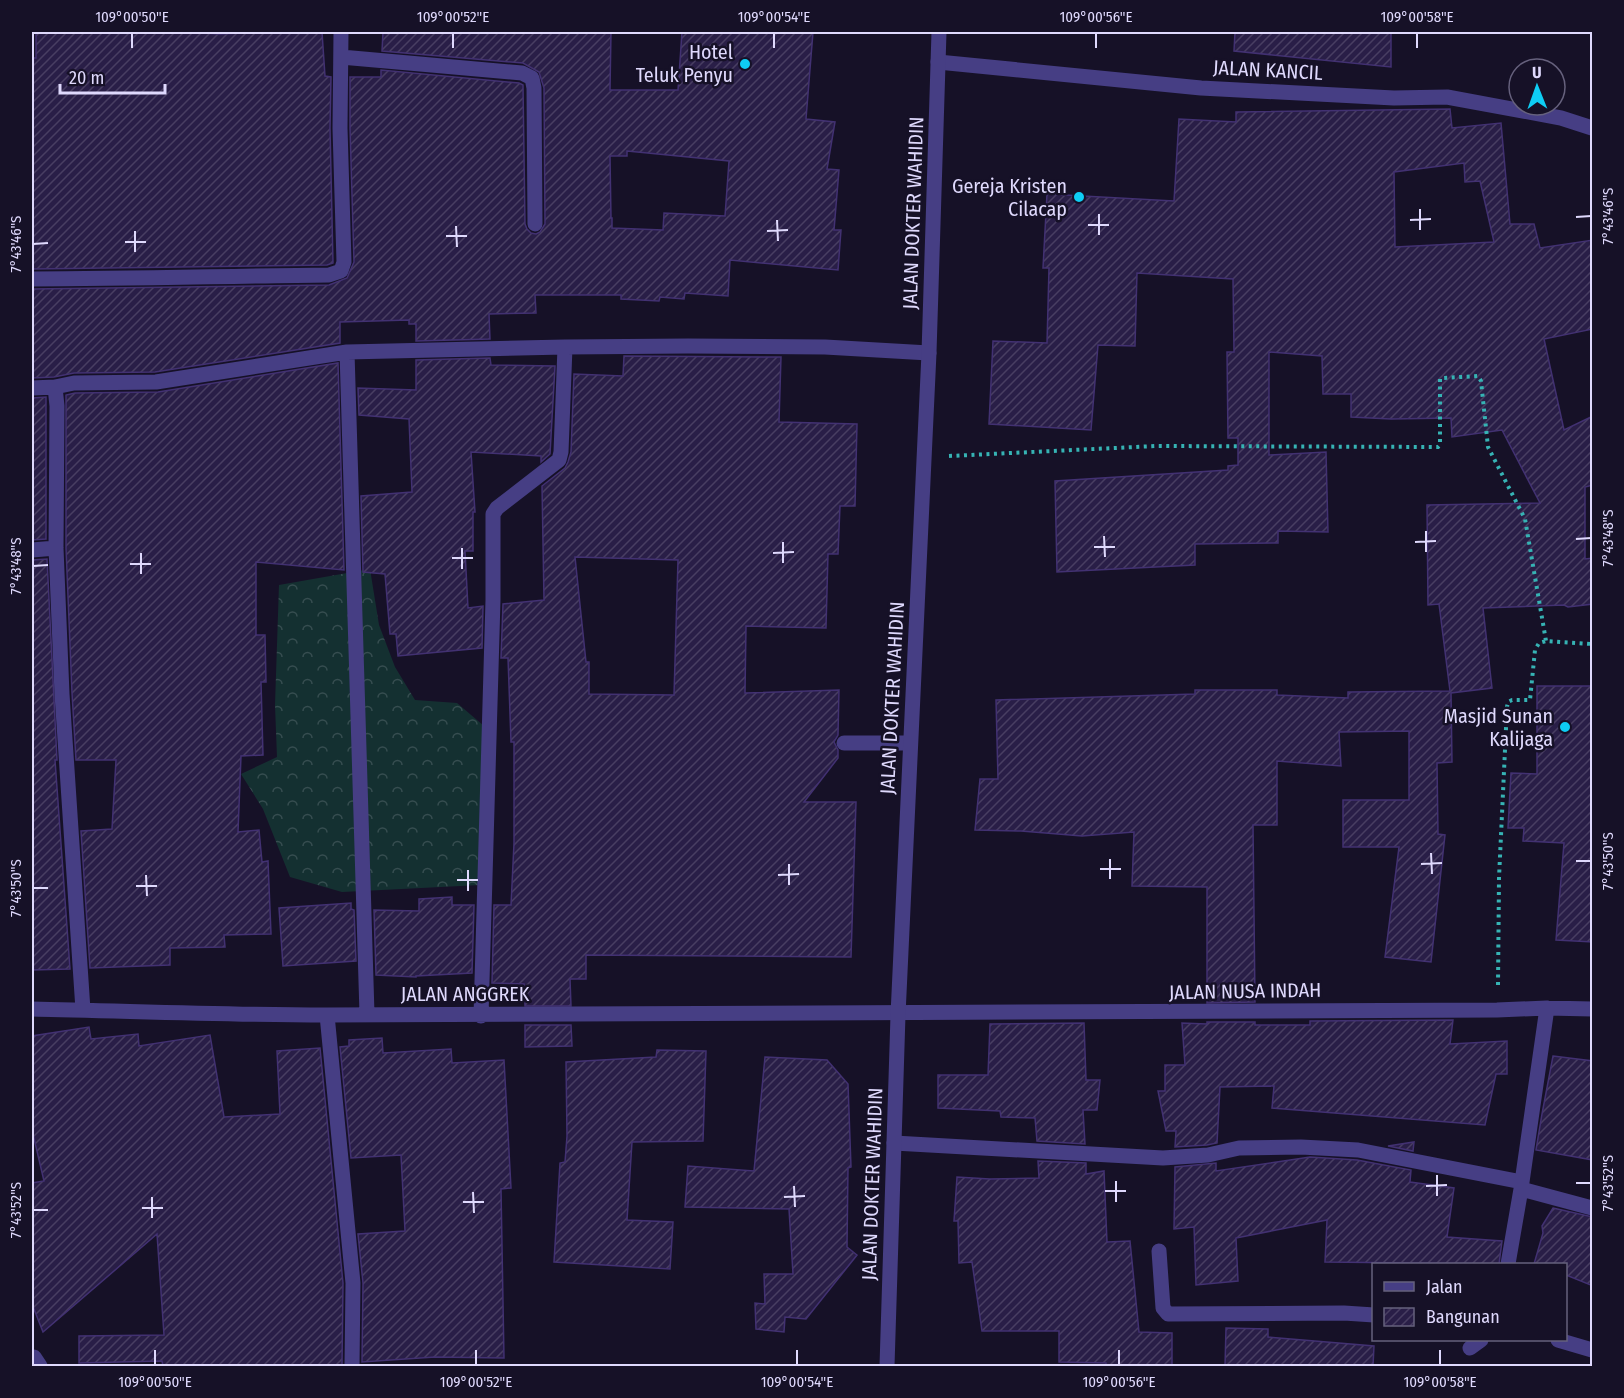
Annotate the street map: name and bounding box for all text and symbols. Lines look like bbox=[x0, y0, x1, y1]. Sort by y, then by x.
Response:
text: 109°00'50"E bbox=[95, 8, 169, 26]
text: 109°00'52"E bbox=[417, 8, 489, 26]
text: 109°00'54"E bbox=[738, 8, 810, 26]
text: 109°00'56"E bbox=[1059, 8, 1133, 26]
text: 109°00'58"E bbox=[1380, 8, 1454, 26]
place label: Hotel Teluk Penyu bbox=[636, 40, 733, 87]
street label: JALAN KANCIL bbox=[1213, 55, 1324, 85]
scale bar bbox=[60, 57, 165, 95]
marker: Hotel Teluk Penyu bbox=[738, 57, 752, 71]
north arrow bbox=[1507, 57, 1567, 117]
text: U bbox=[1532, 63, 1542, 82]
text: 20 m bbox=[69, 67, 104, 89]
street label: JALAN DOKTER WAHIDIN bbox=[898, 116, 928, 310]
place label: Gereja Kristen Cilacap bbox=[952, 174, 1067, 221]
text: 7°43'46"S bbox=[1599, 187, 1617, 245]
marker: Gereja Kristen Cilacap bbox=[1072, 190, 1086, 204]
text: 7°43'46"S bbox=[7, 215, 25, 273]
text: 7°43'48"S bbox=[1599, 509, 1617, 567]
text: 7°43'48"S bbox=[7, 537, 25, 595]
street label: JALAN DOKTER WAHIDIN bbox=[875, 601, 909, 795]
place label: Masjid Sunan Kalijaga bbox=[1444, 704, 1553, 751]
marker: Masjid Sunan Kalijaga bbox=[1558, 720, 1572, 734]
text: 7°43'50"S bbox=[1599, 832, 1617, 890]
text: 7°43'50"S bbox=[7, 859, 25, 917]
street label: JALAN NUSA INDAH bbox=[1169, 978, 1321, 1004]
street label: JALAN ANGGREK bbox=[401, 982, 530, 1006]
street label: JALAN DOKTER WAHIDIN bbox=[857, 1087, 887, 1281]
text: 7°43'52"S bbox=[1599, 1155, 1617, 1211]
text: 7°43'52"S bbox=[7, 1182, 25, 1238]
legend bbox=[1372, 1263, 1567, 1341]
text: Jalan bbox=[1426, 1276, 1463, 1298]
text: Bangunan bbox=[1426, 1306, 1500, 1328]
text: 109°00'50"E bbox=[118, 1373, 192, 1391]
text: 109°00'52"E bbox=[440, 1373, 512, 1391]
text: 109°00'54"E bbox=[761, 1373, 833, 1391]
text: 109°00'56"E bbox=[1082, 1373, 1156, 1391]
text: 109°00'58"E bbox=[1403, 1373, 1477, 1391]

